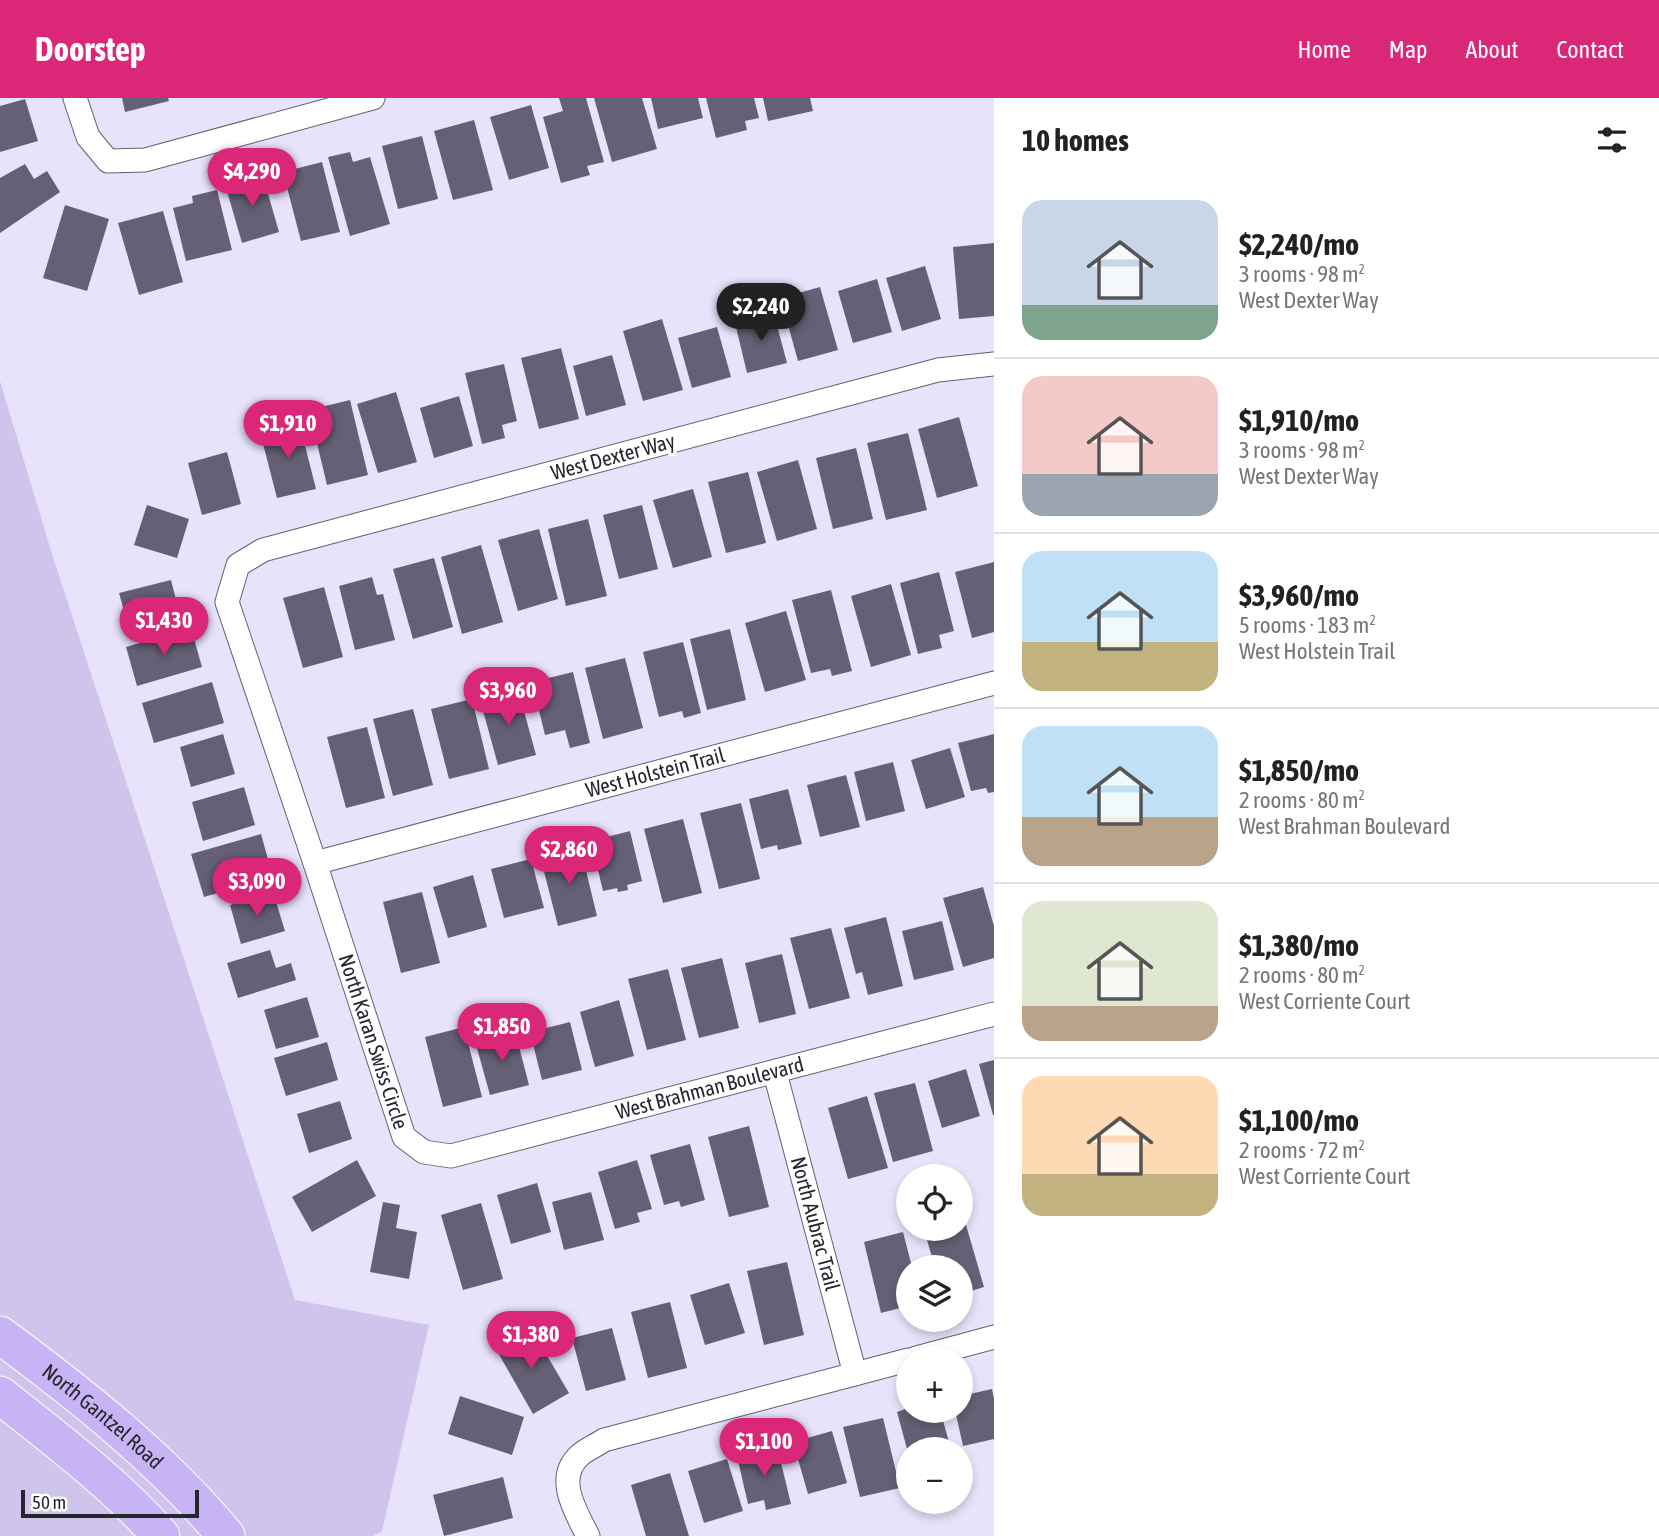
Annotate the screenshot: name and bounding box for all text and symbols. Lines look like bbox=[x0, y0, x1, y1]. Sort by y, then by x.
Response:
text: Doorstep bbox=[35, 30, 146, 68]
text: Home bbox=[1297, 36, 1351, 63]
text: Map bbox=[1389, 36, 1427, 63]
text: About bbox=[1465, 36, 1518, 63]
text: Contact bbox=[1556, 36, 1624, 63]
icon: filters bbox=[1593, 121, 1631, 159]
text: 10 homes bbox=[1022, 123, 1129, 157]
pin: $4,290 bbox=[195, 148, 309, 208]
text: $4,290 bbox=[224, 158, 281, 184]
text: $2,240/mo bbox=[1239, 227, 1359, 261]
icon: home bbox=[1078, 228, 1162, 312]
text: 3 rooms · 98 m² bbox=[1239, 261, 1365, 287]
pin: $2,240 bbox=[704, 284, 818, 343]
text: West Dexter Way bbox=[1239, 287, 1379, 313]
text: $2,240 bbox=[733, 293, 790, 319]
pin: $1,910 bbox=[231, 400, 345, 460]
text: $1,910/mo bbox=[1239, 403, 1359, 437]
icon: home bbox=[1078, 404, 1162, 488]
text: $1,910 bbox=[260, 410, 317, 436]
street label: West Dexter Way bbox=[548, 428, 678, 484]
text: 3 rooms · 98 m² bbox=[1239, 437, 1365, 463]
text: West Dexter Way bbox=[1239, 463, 1379, 489]
text: $3,960/mo bbox=[1239, 578, 1359, 612]
icon: home bbox=[1078, 579, 1162, 663]
pin: $1,430 bbox=[107, 598, 221, 657]
text: $1,430 bbox=[136, 607, 193, 633]
text: 5 rooms · 183 m² bbox=[1239, 612, 1376, 638]
text: West Holstein Trail bbox=[1239, 638, 1395, 664]
pin: $3,960 bbox=[451, 668, 565, 727]
text: $3,960 bbox=[480, 677, 537, 703]
street label: West Holstein Trail bbox=[583, 742, 728, 802]
text: $1,850/mo bbox=[1239, 753, 1359, 787]
icon: home bbox=[1078, 754, 1162, 838]
text: 2 rooms · 80 m² bbox=[1239, 787, 1365, 813]
text: West Brahman Boulevard bbox=[1239, 813, 1451, 839]
pin: $2,860 bbox=[512, 826, 626, 886]
text: $2,860 bbox=[541, 836, 598, 862]
pin: $3,090 bbox=[200, 858, 314, 918]
text: $3,090 bbox=[229, 868, 286, 894]
text: $1,380/mo bbox=[1239, 928, 1359, 962]
icon: home bbox=[1078, 929, 1162, 1013]
street label: North Karan Swiss Circle bbox=[334, 951, 414, 1132]
text: 2 rooms · 80 m² bbox=[1239, 962, 1365, 988]
text: West Corriente Court bbox=[1239, 988, 1410, 1014]
pin: $1,850 bbox=[445, 1004, 559, 1063]
text: $1,850 bbox=[474, 1013, 531, 1039]
street label: West Brahman Boulevard bbox=[613, 1051, 806, 1123]
text: $1,100/mo bbox=[1239, 1103, 1359, 1137]
icon: home bbox=[1078, 1104, 1162, 1188]
text: 2 rooms · 72 m² bbox=[1239, 1137, 1365, 1163]
street label: North Aubrac Trail bbox=[787, 1154, 845, 1294]
text: West Corriente Court bbox=[1239, 1163, 1410, 1189]
map controls bbox=[896, 1164, 973, 1514]
button: locate bbox=[896, 1164, 973, 1241]
button: layers bbox=[896, 1255, 973, 1332]
pin: $1,380 bbox=[474, 1312, 588, 1371]
text: $1,380 bbox=[503, 1321, 560, 1347]
button: + bbox=[896, 1346, 973, 1423]
street label: North Gantzel Road bbox=[38, 1358, 168, 1473]
pin: $1,100 bbox=[707, 1418, 821, 1478]
text: $1,100 bbox=[736, 1428, 793, 1454]
button: − bbox=[896, 1437, 973, 1514]
scale bar bbox=[21, 1487, 200, 1519]
text: 50 m bbox=[32, 1491, 66, 1513]

